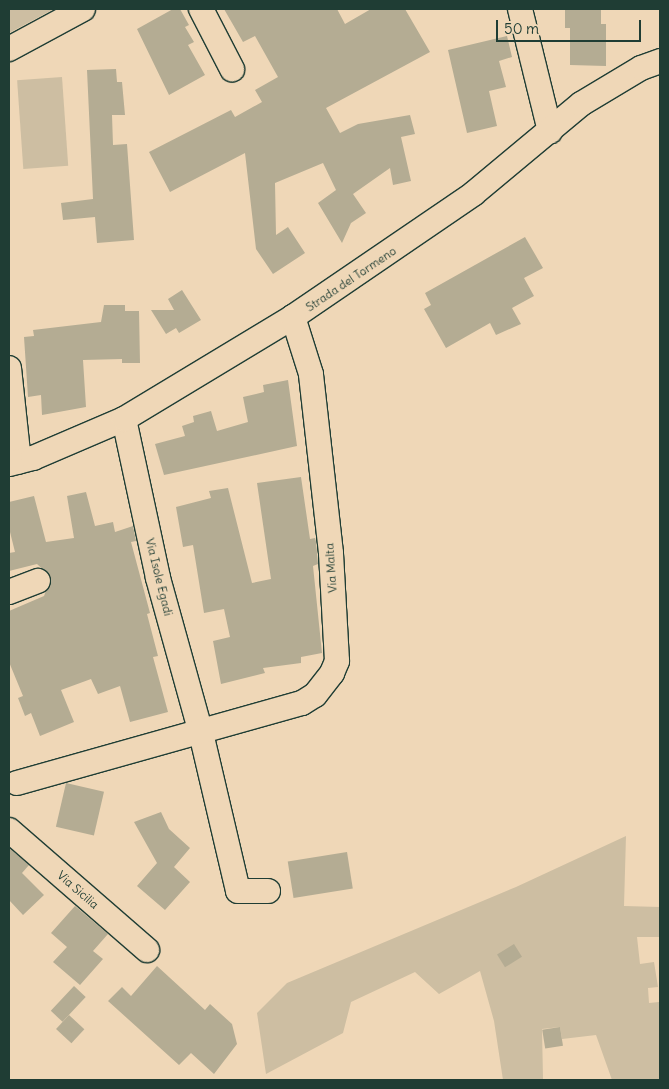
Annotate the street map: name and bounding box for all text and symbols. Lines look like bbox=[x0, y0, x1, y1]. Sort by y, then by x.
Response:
scale bar bbox=[499, 10, 644, 42]
text: 50 m bbox=[504, 19, 539, 38]
street label: Strada del Tormeno bbox=[303, 243, 399, 315]
street label: Via Isole Egadi bbox=[142, 537, 176, 617]
street label: Via Malta bbox=[322, 543, 340, 593]
street label: Via Sicilia bbox=[54, 868, 102, 912]

